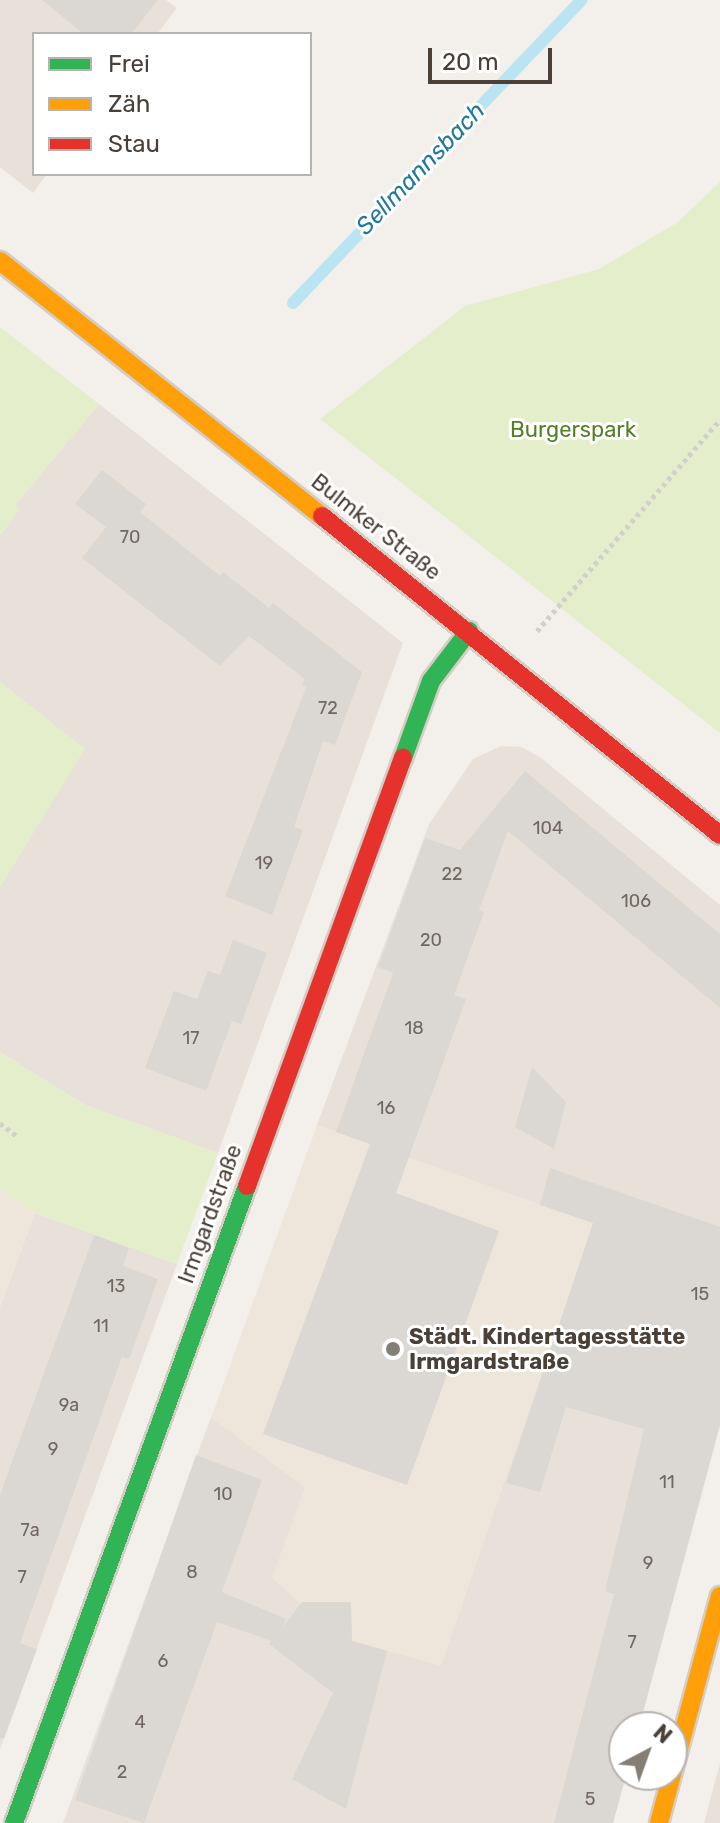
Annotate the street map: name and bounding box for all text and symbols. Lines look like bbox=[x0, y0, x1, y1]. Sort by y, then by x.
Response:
legend bbox=[32, 32, 312, 176]
scale bar bbox=[432, 32, 556, 82]
text: 20 m bbox=[442, 48, 499, 76]
text: Frei bbox=[108, 50, 150, 78]
text: Zäh bbox=[108, 90, 150, 118]
water label: Sellmannsbach bbox=[351, 97, 491, 241]
text: Stau bbox=[108, 130, 160, 158]
park label: Burgerspark bbox=[510, 417, 636, 443]
street label: Bulmker Straße bbox=[306, 468, 446, 586]
house number: 70 bbox=[120, 526, 140, 548]
house number: 72 bbox=[318, 697, 338, 719]
house number: 104 bbox=[533, 817, 563, 839]
house number: 19 bbox=[255, 852, 273, 874]
house number: 22 bbox=[441, 863, 463, 885]
house number: 106 bbox=[621, 890, 651, 912]
house number: 20 bbox=[420, 929, 442, 951]
house number: 18 bbox=[404, 1017, 424, 1039]
house number: 17 bbox=[183, 1027, 199, 1049]
house number: 16 bbox=[377, 1097, 395, 1119]
street label: Irmgardstraße bbox=[173, 1141, 247, 1287]
house number: 13 bbox=[107, 1275, 125, 1297]
house number: 15 bbox=[691, 1283, 709, 1305]
house number: 11 bbox=[93, 1315, 109, 1337]
place label: Städt. Kindertagesstätte Irmgardstraße bbox=[409, 1323, 685, 1374]
marker: Städt. Kindertagesstätte Irmgardstraße bbox=[384, 1340, 402, 1358]
house number: 9a bbox=[59, 1394, 79, 1416]
house number: 9 bbox=[48, 1438, 58, 1460]
house number: 11 bbox=[659, 1471, 675, 1493]
house number: 10 bbox=[213, 1483, 233, 1505]
house number: 7a bbox=[20, 1519, 40, 1541]
house number: 9 bbox=[643, 1552, 653, 1574]
house number: 8 bbox=[186, 1561, 198, 1583]
house number: 7 bbox=[17, 1566, 27, 1588]
house number: 7 bbox=[627, 1631, 637, 1653]
house number: 6 bbox=[158, 1650, 168, 1672]
house number: 4 bbox=[134, 1711, 146, 1733]
north arrow bbox=[608, 1711, 688, 1791]
text: N bbox=[648, 1719, 678, 1749]
house number: 2 bbox=[117, 1761, 127, 1783]
house number: 5 bbox=[585, 1788, 595, 1810]

